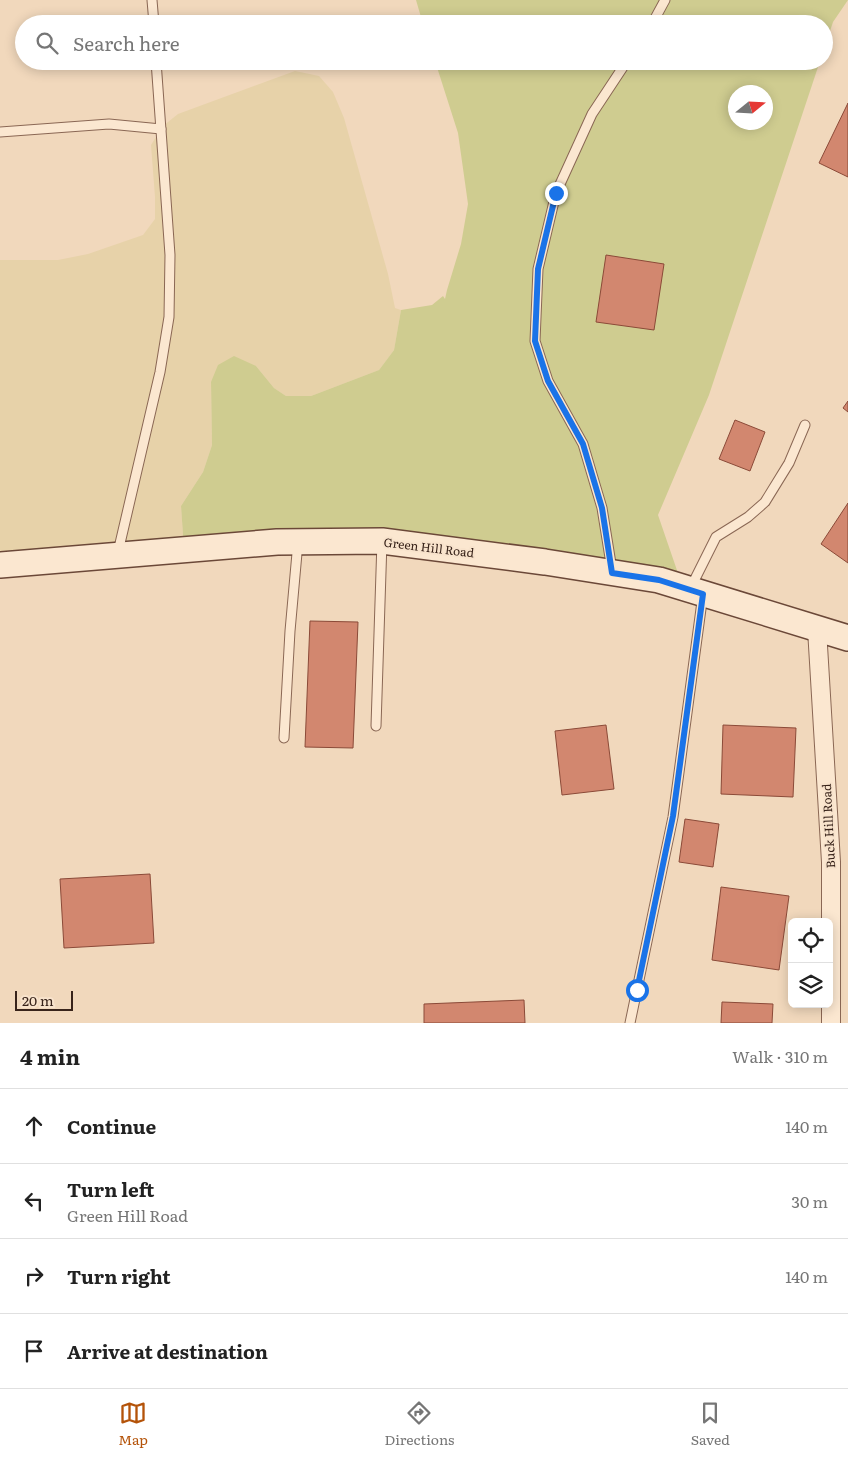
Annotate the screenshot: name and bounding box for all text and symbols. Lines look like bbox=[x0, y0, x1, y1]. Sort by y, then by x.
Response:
search box bbox=[15, 15, 833, 70]
icon: search bbox=[33, 29, 61, 57]
text: Search here bbox=[73, 29, 180, 57]
north arrow bbox=[728, 85, 773, 130]
route end bbox=[545, 182, 568, 205]
street label: Green Hill Road bbox=[383, 533, 476, 562]
street label: Buck Hill Road bbox=[817, 783, 839, 869]
map controls bbox=[788, 918, 833, 1008]
button: locate bbox=[788, 918, 833, 963]
button: layers bbox=[788, 963, 833, 1008]
route start bbox=[626, 979, 649, 1002]
scale bar bbox=[15, 988, 72, 1011]
text: 20 m bbox=[22, 990, 54, 1010]
text: 4 min bbox=[20, 1040, 80, 1071]
text: Walk · 310 m bbox=[732, 1044, 828, 1068]
icon: ahead bbox=[20, 1112, 48, 1140]
text: Continue bbox=[67, 1112, 156, 1140]
text: 140 m bbox=[785, 1114, 828, 1138]
text: Turn left bbox=[67, 1175, 154, 1203]
icon: left bbox=[20, 1187, 48, 1215]
text: 30 m bbox=[791, 1189, 828, 1213]
text: Green Hill Road bbox=[67, 1203, 188, 1227]
icon: right bbox=[20, 1262, 48, 1290]
text: Turn right bbox=[67, 1262, 171, 1290]
text: 140 m bbox=[785, 1264, 828, 1288]
icon: arrive bbox=[20, 1337, 48, 1365]
text: Arrive at destination bbox=[67, 1337, 268, 1365]
tab: Map bbox=[118, 1399, 148, 1449]
tab: Directions bbox=[384, 1399, 454, 1449]
tab: Saved bbox=[691, 1399, 730, 1449]

